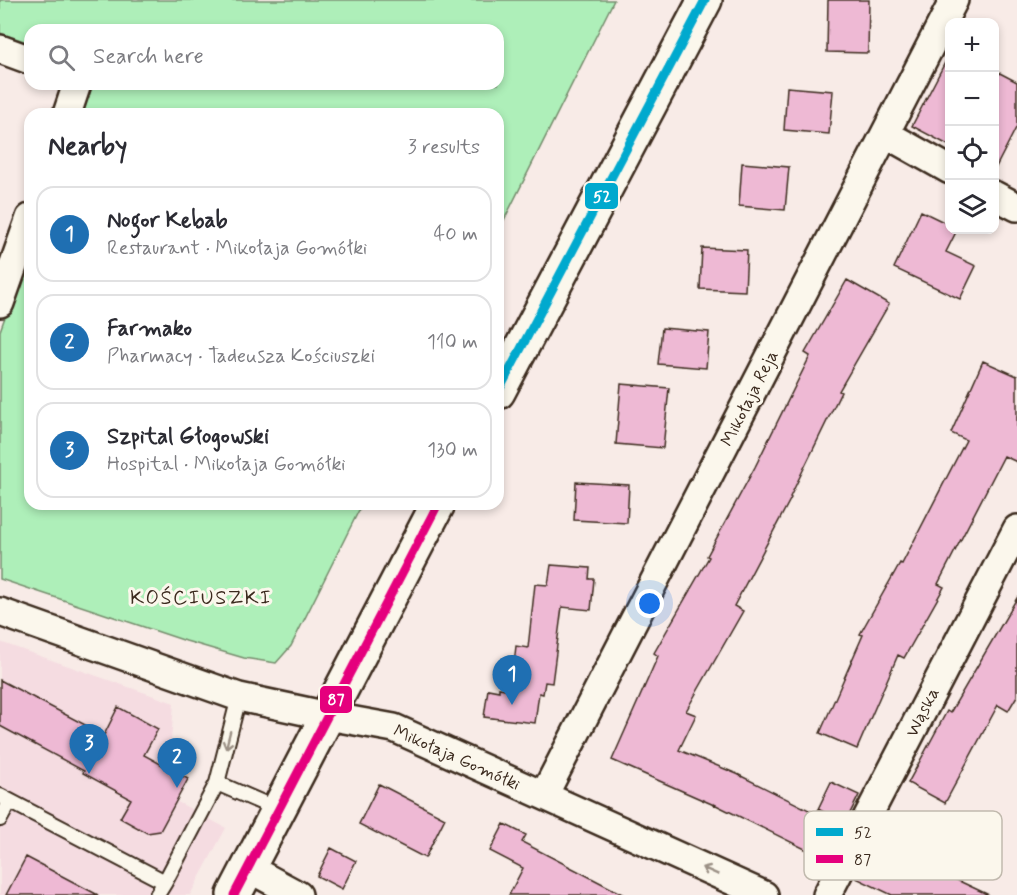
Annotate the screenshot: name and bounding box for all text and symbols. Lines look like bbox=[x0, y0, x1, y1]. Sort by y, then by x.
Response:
map controls bbox=[945, 18, 999, 234]
button: + bbox=[945, 18, 999, 72]
search box bbox=[24, 24, 504, 90]
icon: search bbox=[45, 41, 78, 74]
text: Search here bbox=[93, 43, 204, 71]
button: − bbox=[945, 72, 999, 126]
button: locate bbox=[945, 126, 999, 180]
text: Nearby bbox=[48, 130, 127, 164]
text: 3 results bbox=[408, 134, 480, 161]
button: layers bbox=[945, 180, 999, 234]
line badge: 52 bbox=[584, 182, 619, 210]
text: 52 bbox=[593, 187, 611, 208]
text: Nogor Kebab bbox=[107, 207, 228, 235]
text: 1 bbox=[65, 221, 74, 248]
text: 40 m bbox=[434, 221, 478, 248]
text: Restaurant · Mikołaja Gomółki bbox=[107, 235, 367, 262]
text: Farmako bbox=[107, 315, 192, 343]
text: 2 bbox=[65, 329, 74, 356]
text: 110 m bbox=[427, 329, 478, 356]
text: Pharmacy · Tadeusza Kościuszki bbox=[107, 343, 375, 370]
street label: Mikołaja Reja bbox=[715, 346, 784, 451]
text: Szpital Głogowski bbox=[107, 423, 269, 451]
text: 3 bbox=[65, 437, 74, 464]
text: 130 m bbox=[427, 437, 478, 464]
text: Hospital · Mikołaja Gomółki bbox=[107, 451, 346, 478]
district label: KOŚCIUSZKI bbox=[130, 585, 272, 612]
your location bbox=[635, 589, 664, 618]
pin: 1 bbox=[492, 656, 532, 705]
street label: Wąska bbox=[900, 684, 946, 741]
line badge: 87 bbox=[319, 685, 353, 714]
text: 87 bbox=[327, 690, 345, 711]
street label: Mikołaja Gomółki bbox=[389, 719, 524, 797]
pin: 3 bbox=[70, 724, 109, 774]
one-way arrow bbox=[222, 730, 233, 749]
pin: 2 bbox=[158, 738, 196, 788]
legend bbox=[804, 811, 1002, 880]
text: 52 bbox=[854, 823, 872, 844]
text: 87 bbox=[854, 850, 871, 871]
one-way arrow bbox=[702, 864, 720, 876]

